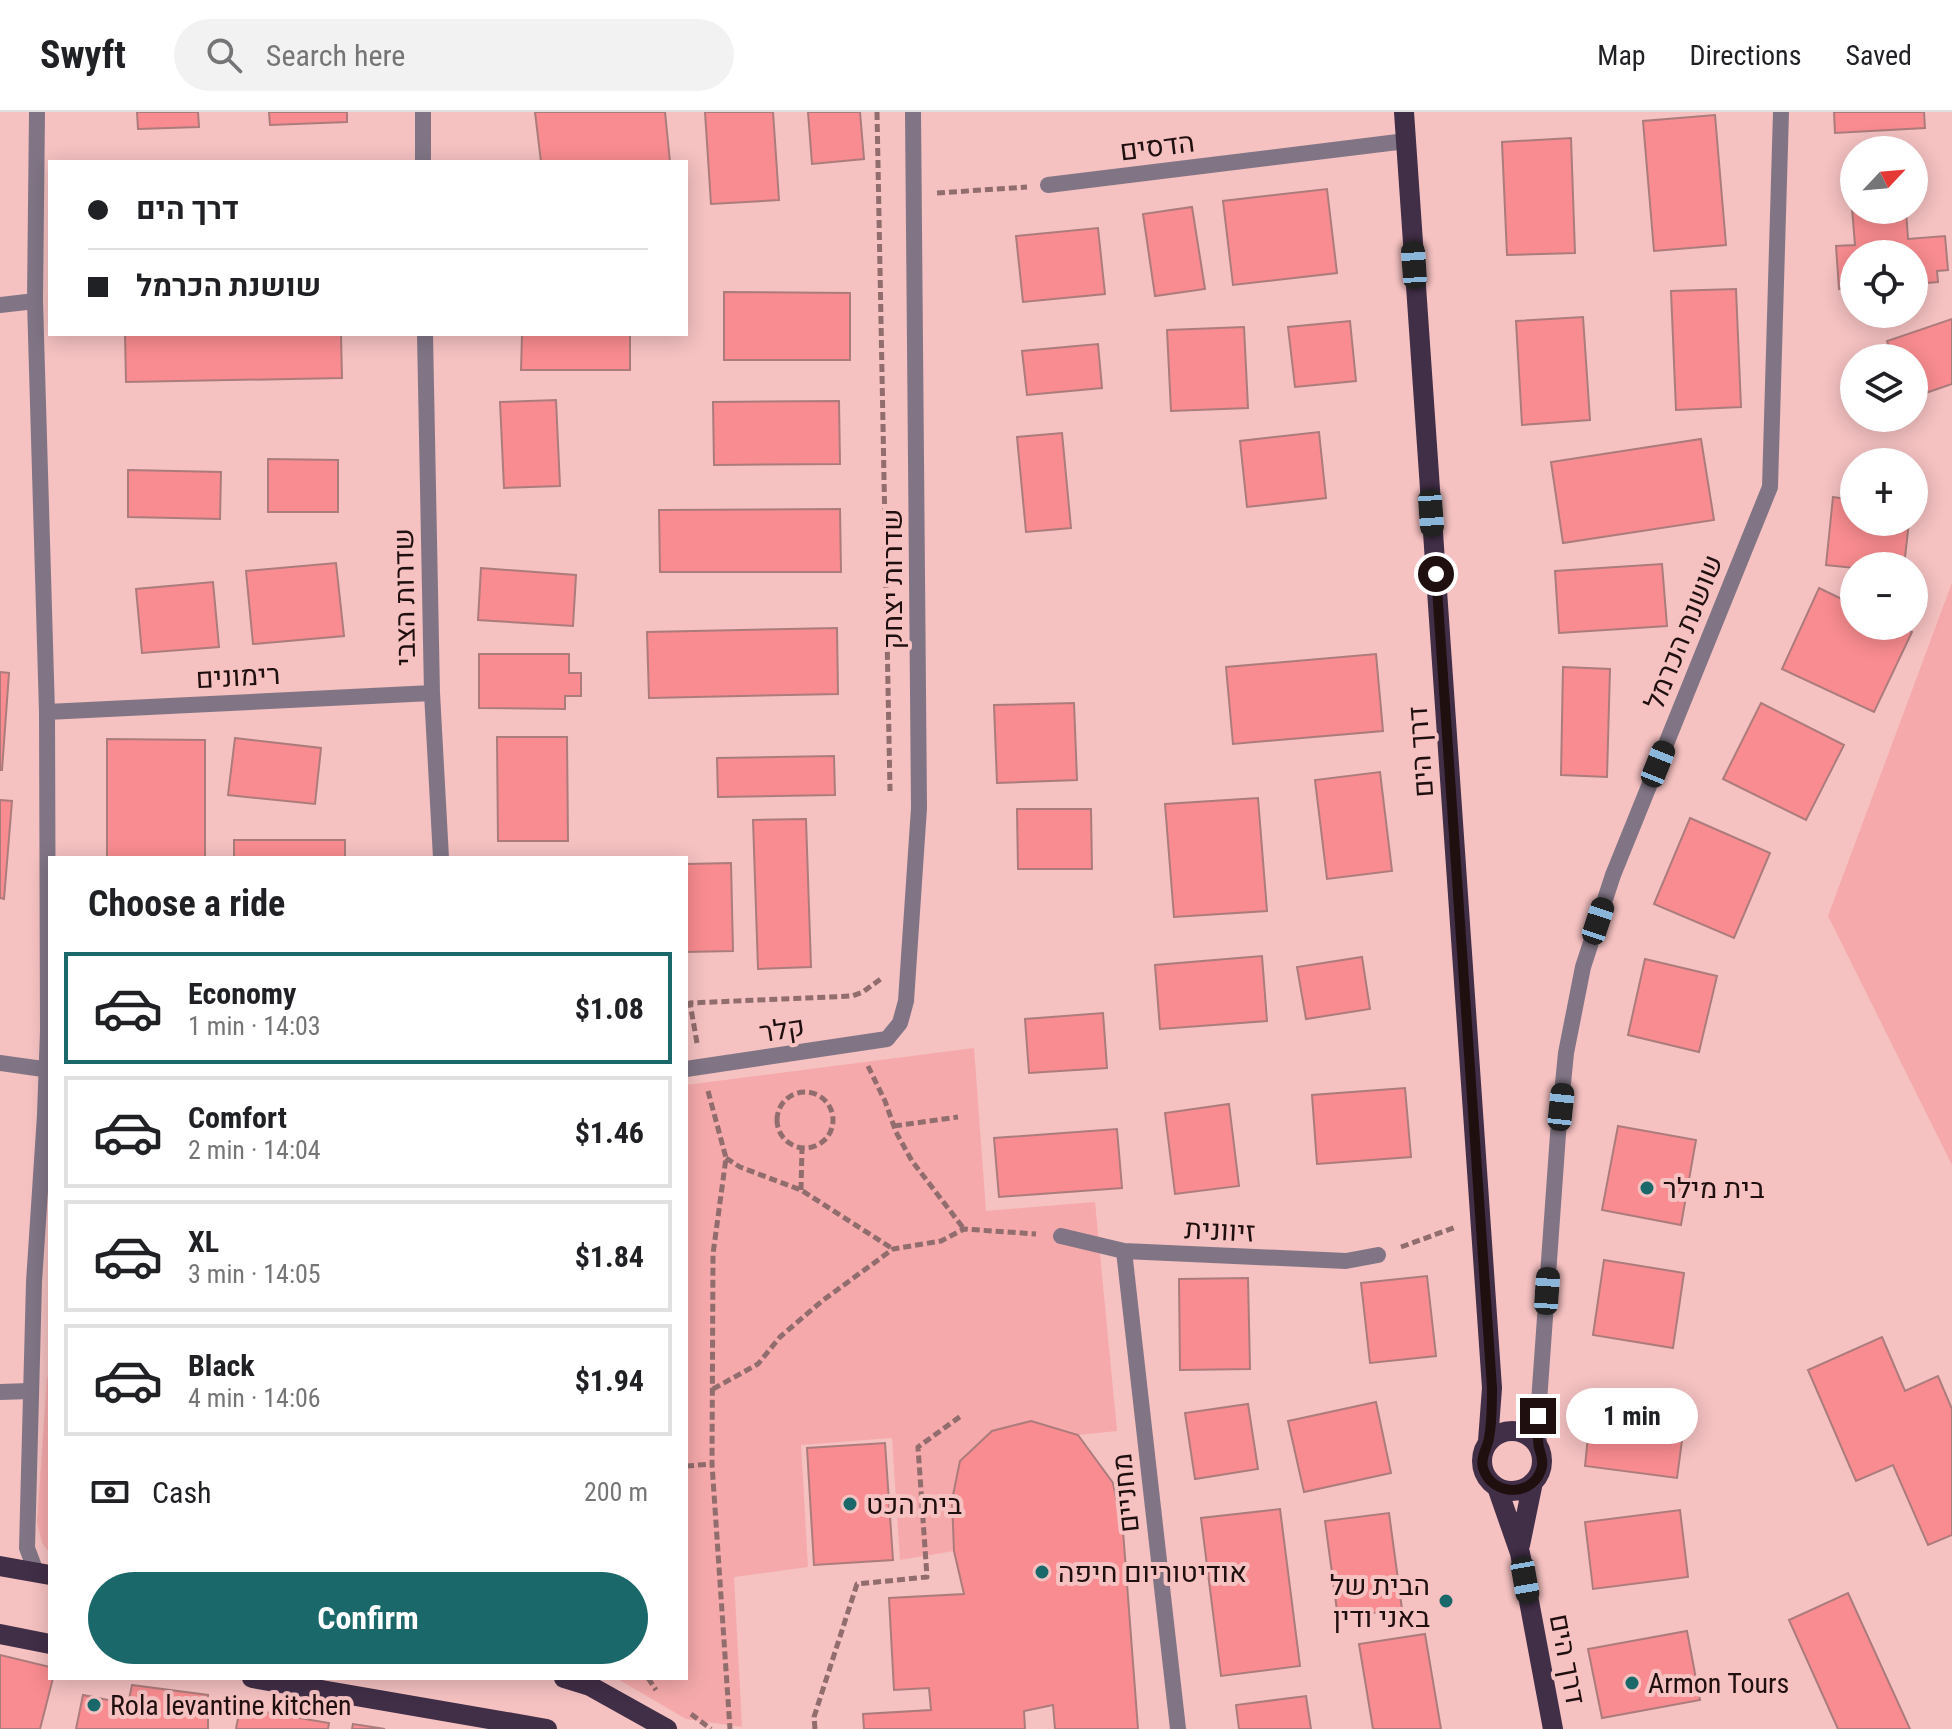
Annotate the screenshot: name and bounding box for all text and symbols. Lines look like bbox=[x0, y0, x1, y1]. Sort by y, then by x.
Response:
search box bbox=[174, 19, 734, 91]
text: Swyft bbox=[40, 33, 126, 77]
icon: search bbox=[202, 33, 246, 77]
text: Search here bbox=[266, 38, 405, 73]
text: Map bbox=[1597, 39, 1646, 72]
text: Directions bbox=[1690, 39, 1801, 72]
text: Saved bbox=[1845, 39, 1912, 72]
street label: הדסים bbox=[1118, 126, 1196, 167]
north arrow bbox=[1840, 136, 1928, 224]
map controls bbox=[1840, 136, 1928, 640]
text: דרך הים bbox=[136, 191, 239, 226]
car bbox=[1400, 240, 1428, 290]
button: locate bbox=[1840, 240, 1928, 328]
text: שושנת הכרמל bbox=[136, 268, 321, 303]
button: layers bbox=[1840, 344, 1928, 432]
button: + bbox=[1840, 448, 1928, 536]
car bbox=[1417, 488, 1445, 538]
street label: שדרות יצחק bbox=[876, 509, 909, 649]
street label: שדרות הצבי bbox=[387, 528, 422, 666]
street label: שושנת הכרמל bbox=[1637, 550, 1730, 714]
button: − bbox=[1840, 552, 1928, 640]
route start bbox=[1418, 556, 1454, 592]
street label: רימונים bbox=[195, 658, 281, 695]
street label: דרך הים bbox=[1401, 705, 1440, 799]
car bbox=[1638, 737, 1678, 791]
text: Choose a ride bbox=[88, 883, 285, 925]
car bbox=[1579, 894, 1617, 948]
icon: car bbox=[92, 972, 164, 1044]
text: Economy bbox=[188, 976, 296, 1011]
text: $1.08 bbox=[575, 991, 644, 1026]
street label: קלר bbox=[757, 1010, 807, 1049]
text: 1 min · 14:03 bbox=[188, 1011, 321, 1041]
car bbox=[1547, 1082, 1575, 1132]
icon: car bbox=[92, 1096, 164, 1168]
text: Comfort bbox=[188, 1100, 287, 1135]
text: $1.46 bbox=[575, 1115, 644, 1150]
text: 2 min · 14:04 bbox=[188, 1135, 321, 1165]
place label: בית מילר bbox=[1663, 1172, 1765, 1205]
marker: בית מילר bbox=[1638, 1179, 1656, 1197]
street label: זיוונית bbox=[1184, 1212, 1256, 1249]
icon: car bbox=[92, 1220, 164, 1292]
text: XL bbox=[188, 1224, 219, 1259]
text: $1.84 bbox=[575, 1239, 644, 1274]
text: 3 min · 14:05 bbox=[188, 1259, 321, 1289]
car bbox=[1533, 1266, 1561, 1316]
icon: car bbox=[92, 1344, 164, 1416]
text: Black bbox=[188, 1348, 255, 1383]
text: $1.94 bbox=[575, 1363, 644, 1398]
text: 4 min · 14:06 bbox=[188, 1383, 321, 1413]
callout: 1 min bbox=[1566, 1388, 1698, 1444]
route end bbox=[1520, 1398, 1556, 1434]
text: 1 min bbox=[1603, 1401, 1661, 1431]
street label: מחניים bbox=[1105, 1452, 1146, 1534]
icon: cash bbox=[88, 1470, 132, 1514]
text: Cash bbox=[152, 1475, 212, 1510]
text: 200 m bbox=[584, 1477, 648, 1507]
place label: בית הכט bbox=[866, 1488, 962, 1521]
marker: בית הכט bbox=[841, 1495, 859, 1513]
car bbox=[1509, 1554, 1541, 1606]
place label: אודיטוריום חיפה bbox=[1058, 1556, 1247, 1589]
marker: אודיטוריום חיפה bbox=[1033, 1563, 1051, 1581]
place label: הבית של באני ודין bbox=[1330, 1569, 1430, 1634]
button: Confirm bbox=[88, 1572, 648, 1664]
marker: הבית של באני ודין bbox=[1437, 1592, 1455, 1610]
street label: דרך הים bbox=[1543, 1611, 1592, 1707]
place label: Armon Tours bbox=[1648, 1667, 1789, 1700]
marker: Armon Tours bbox=[1623, 1674, 1641, 1692]
place label: Rola levantine kitchen bbox=[110, 1689, 352, 1722]
marker: Rola levantine kitchen bbox=[85, 1696, 103, 1714]

